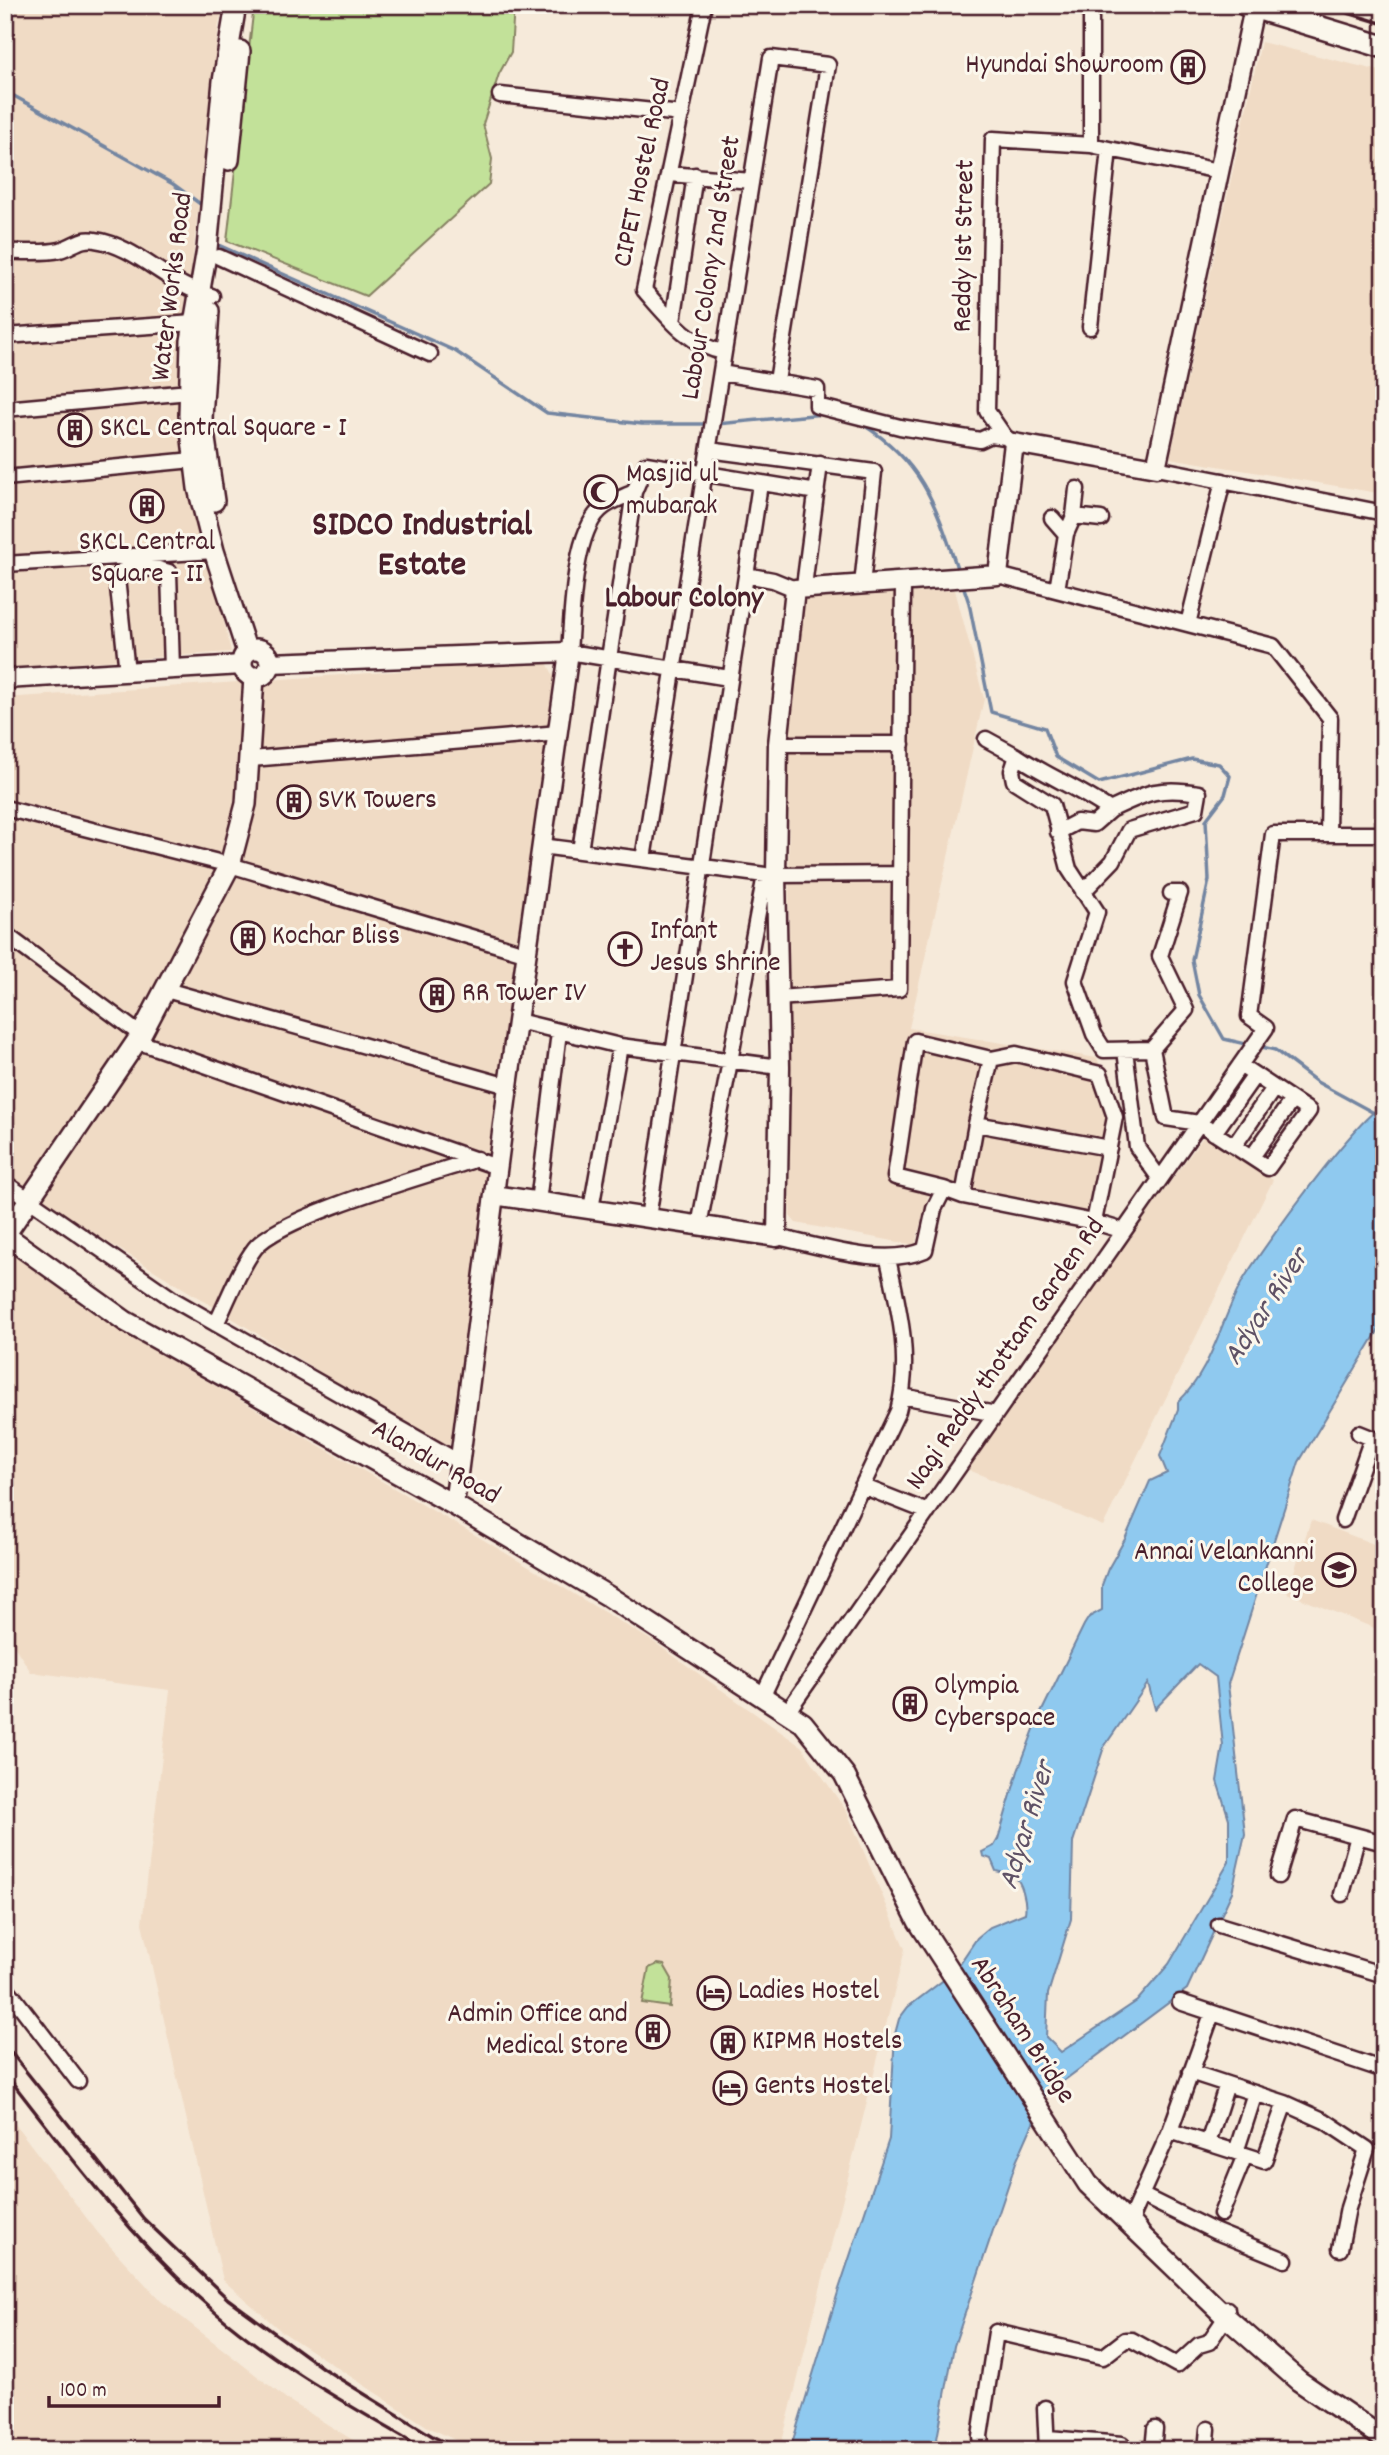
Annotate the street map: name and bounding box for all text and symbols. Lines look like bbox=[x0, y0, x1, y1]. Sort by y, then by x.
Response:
place label: Hyundai Showroom bbox=[965, 47, 1164, 87]
building icon: Hyundai Showroom bbox=[1169, 48, 1207, 86]
street label: CIPET Hostel Road bbox=[604, 75, 684, 271]
street label: Labour Colony 2nd Street bbox=[672, 133, 754, 403]
street label: Reddy 1st Street bbox=[944, 159, 988, 333]
street label: Water Works Road bbox=[143, 190, 205, 384]
place label: SKCL Central Square - I bbox=[100, 410, 347, 450]
building icon: SKCL Central Square - I bbox=[56, 411, 94, 449]
place label: Masjid ul mubarak bbox=[626, 456, 718, 528]
mosque icon: Masjid ul mubarak bbox=[582, 473, 620, 511]
building icon: SKCL Central Square - II bbox=[128, 487, 166, 525]
district label: SIDCO Industrial Estate bbox=[312, 502, 533, 592]
place label: SKCL Central Square - II bbox=[79, 524, 216, 596]
district label: Labour Colony bbox=[605, 579, 765, 622]
place label: SVK Towers bbox=[318, 782, 437, 822]
building icon: SVK Towers bbox=[275, 783, 313, 821]
place label: Infant Jesus Shrine bbox=[650, 913, 781, 985]
place label: Kochar Bliss bbox=[272, 918, 400, 958]
building icon: Kochar Bliss bbox=[229, 919, 267, 957]
church icon: Infant Jesus Shrine bbox=[606, 930, 644, 968]
place label: RR Tower IV bbox=[462, 975, 587, 1015]
building icon: RR Tower IV bbox=[418, 976, 456, 1014]
street label: Nagi Reddy thottam Garden Rd bbox=[897, 1210, 1117, 1500]
water label: Adyar River bbox=[1214, 1239, 1323, 1375]
street label: Alandur Road bbox=[363, 1411, 507, 1517]
place label: Annai Velankanni College bbox=[1134, 1534, 1314, 1606]
school or university icon: Annai Velankanni College bbox=[1320, 1551, 1358, 1589]
place label: Olympia Cyberspace bbox=[934, 1668, 1055, 1740]
building icon: Olympia Cyberspace bbox=[891, 1685, 929, 1723]
water label: Adyar River bbox=[989, 1754, 1070, 1895]
street label: Abraham Bridge bbox=[958, 1949, 1084, 2113]
place label: Ladies Hostel bbox=[738, 1973, 880, 2013]
hotel icon: Ladies Hostel bbox=[695, 1974, 733, 2012]
place label: Admin Office and Medical Store bbox=[447, 1996, 628, 2068]
building icon: Admin Office and Medical Store bbox=[634, 2013, 672, 2051]
place label: KIPMR Hostels bbox=[752, 2023, 902, 2063]
building icon: KIPMR Hostels bbox=[709, 2024, 747, 2062]
place label: Gents Hostel bbox=[754, 2068, 890, 2108]
hotel icon: Gents Hostel bbox=[711, 2069, 749, 2107]
scale bar bbox=[49, 2364, 219, 2408]
text: 100 m bbox=[60, 2377, 107, 2407]

